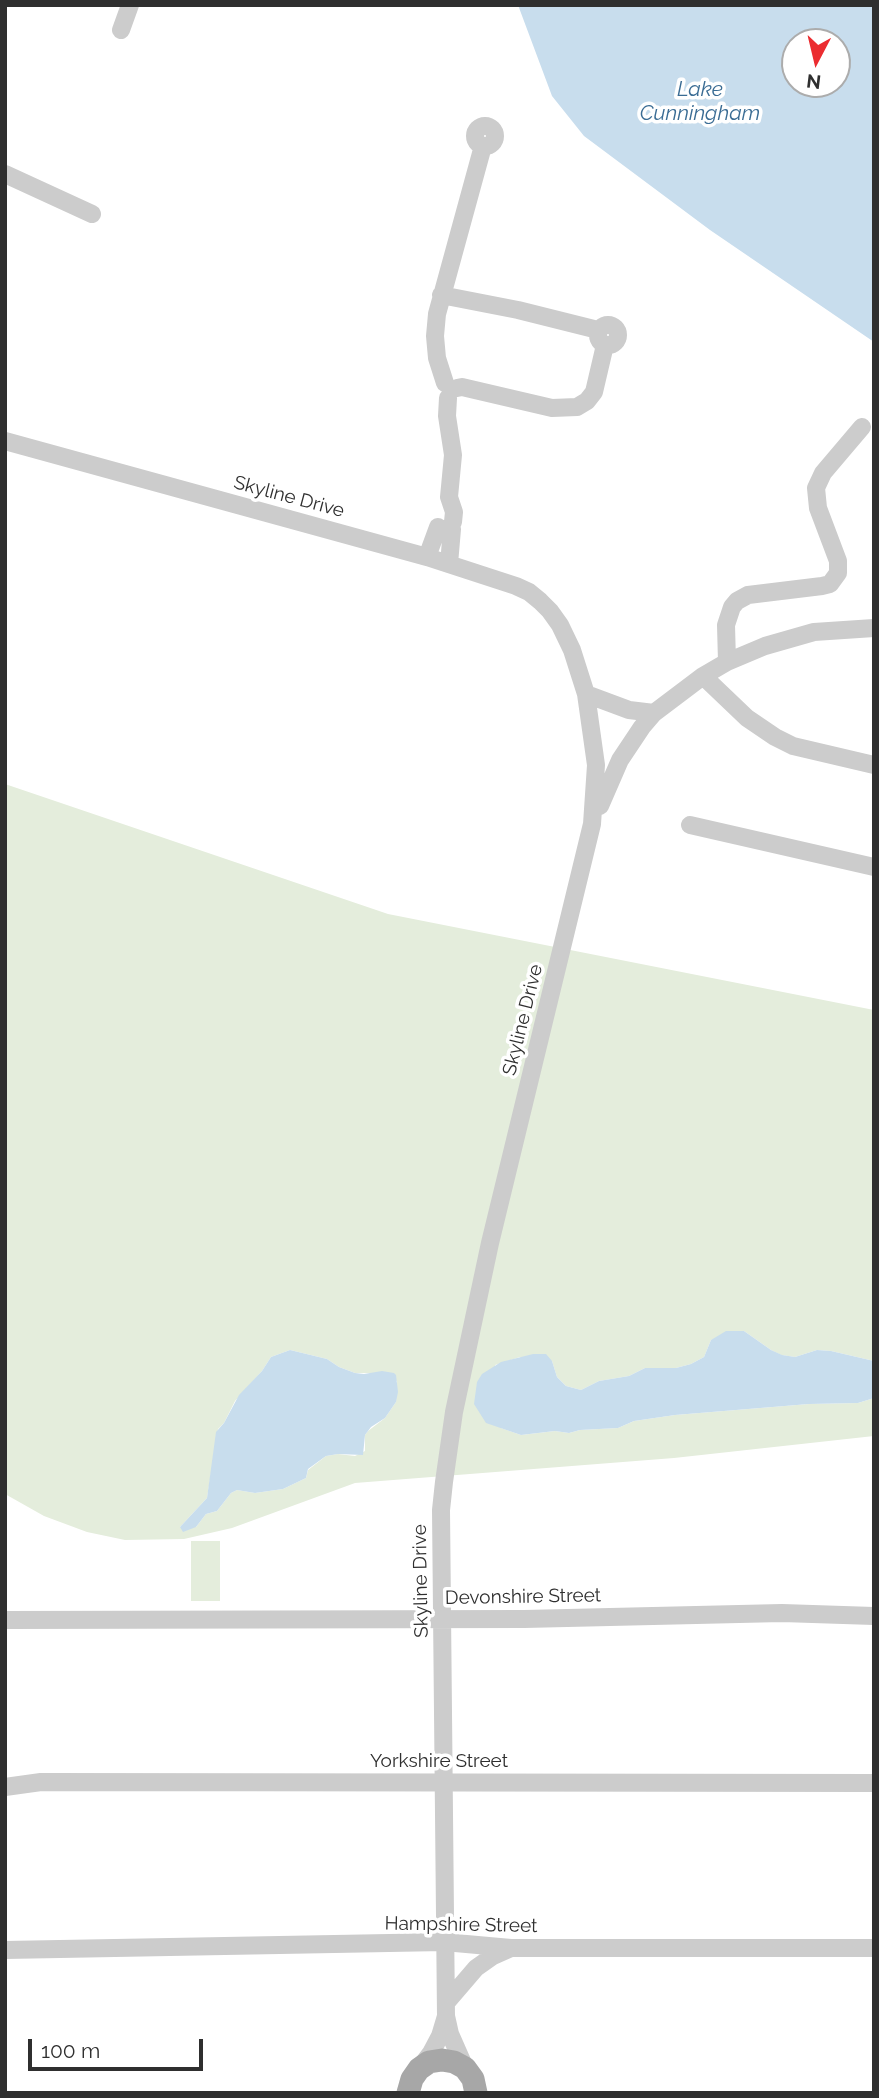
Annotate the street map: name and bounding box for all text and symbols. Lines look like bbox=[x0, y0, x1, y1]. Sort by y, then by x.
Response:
north arrow bbox=[781, 28, 851, 98]
text: N bbox=[805, 70, 822, 94]
water label: Lake Cunningham bbox=[640, 77, 760, 127]
street label: Skyline Drive bbox=[231, 471, 347, 523]
street label: Skyline Drive bbox=[498, 962, 548, 1078]
street label: Skyline Drive bbox=[409, 1524, 433, 1638]
street label: Devonshire Street bbox=[445, 1584, 601, 1610]
street label: Yorkshire Street bbox=[370, 1750, 508, 1772]
street label: Hampshire Street bbox=[384, 1912, 538, 1938]
scale bar bbox=[32, 2024, 206, 2068]
text: 100 m bbox=[41, 2038, 100, 2063]

